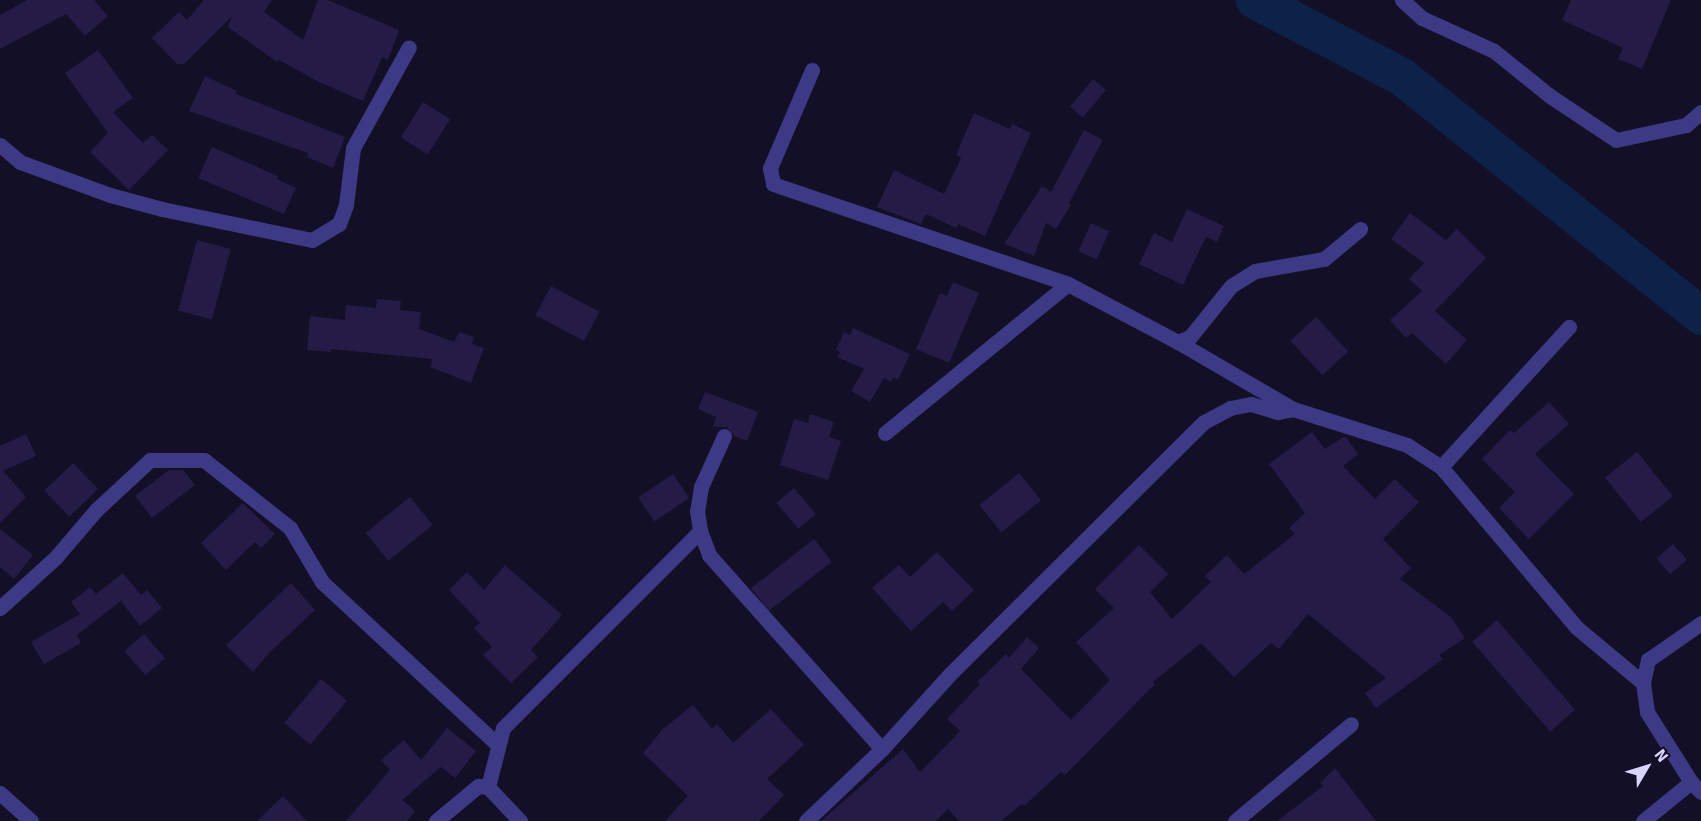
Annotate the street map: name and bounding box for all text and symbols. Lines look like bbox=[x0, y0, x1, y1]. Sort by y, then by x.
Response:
north arrow bbox=[1617, 737, 1677, 797]
text: N bbox=[1650, 745, 1672, 766]

